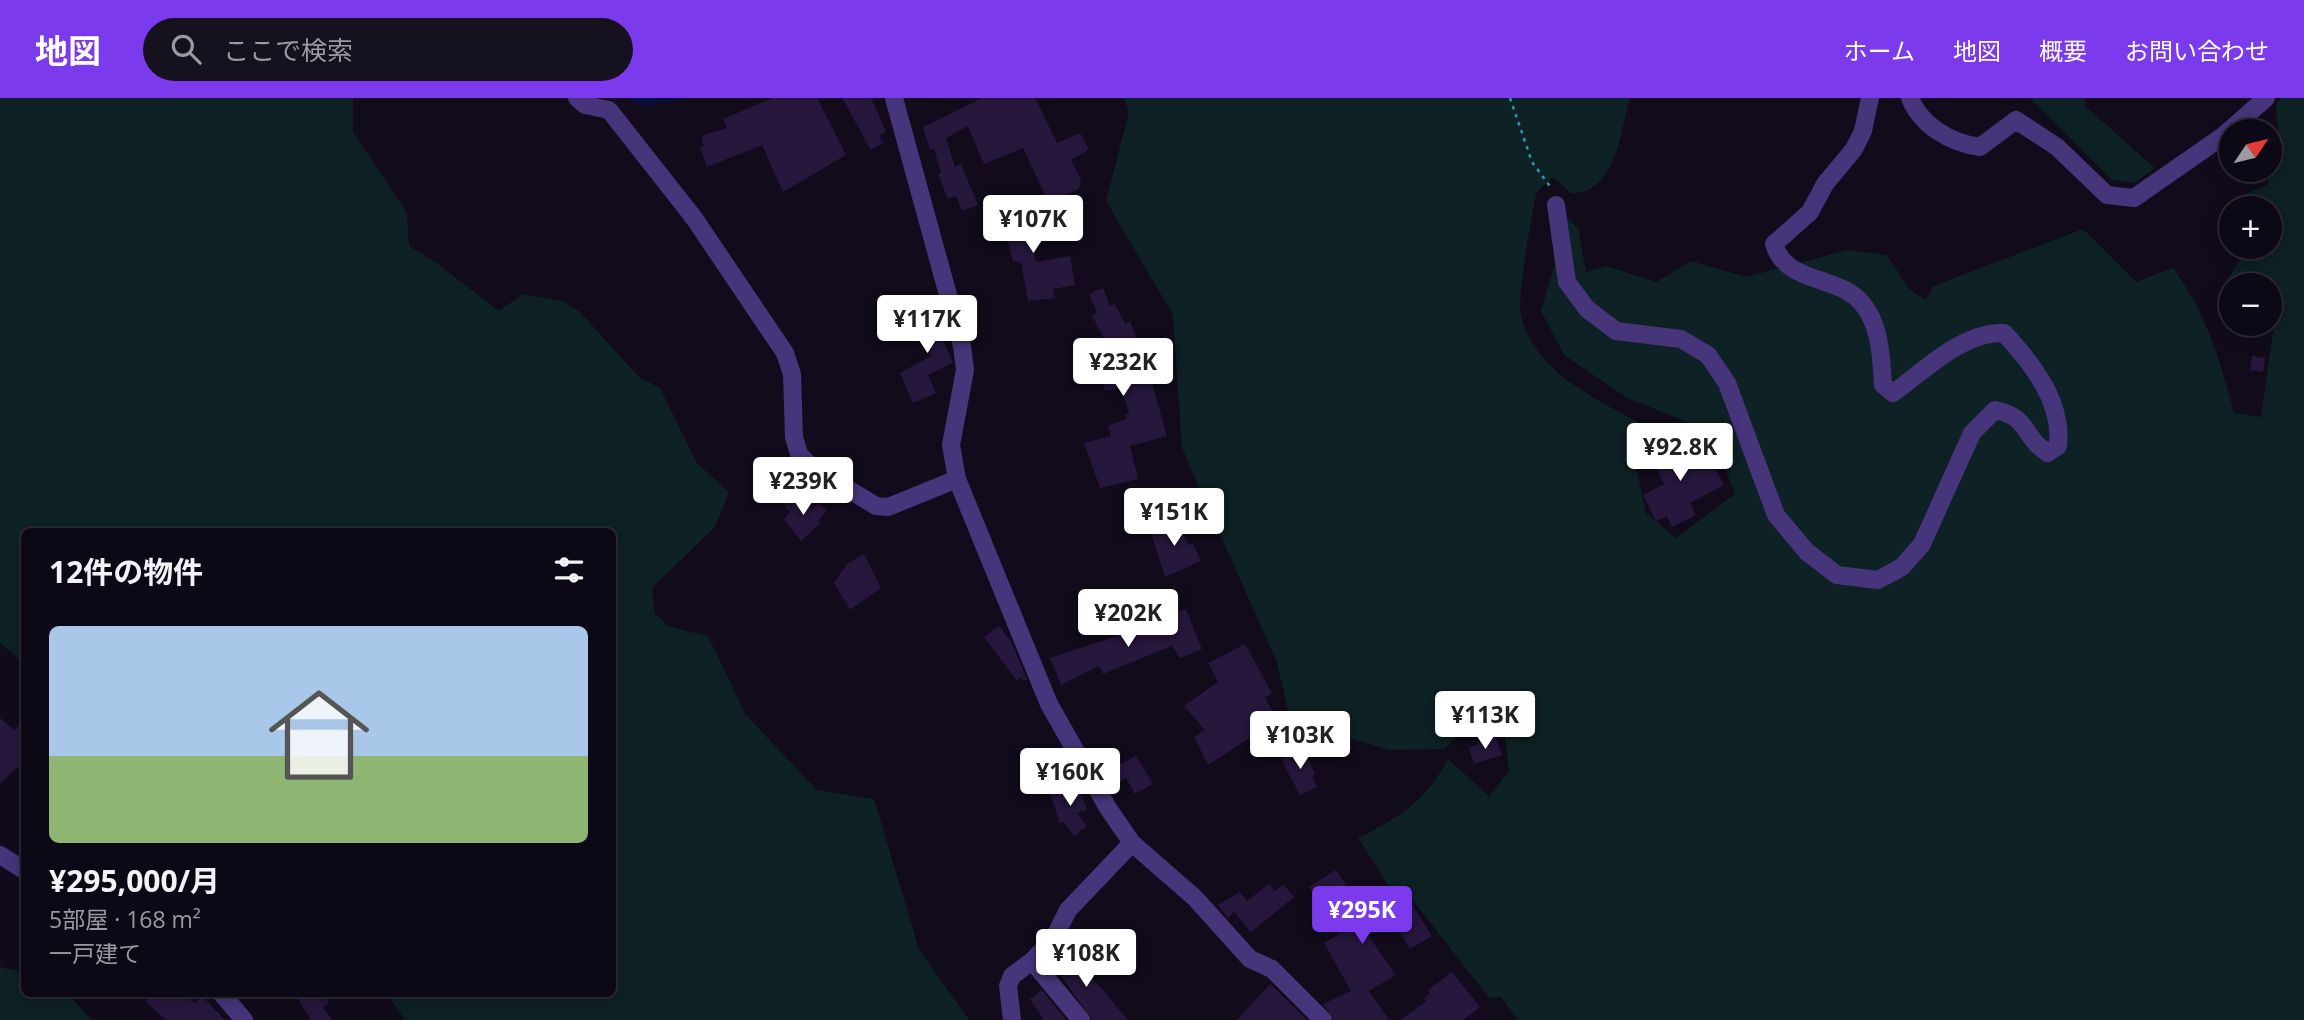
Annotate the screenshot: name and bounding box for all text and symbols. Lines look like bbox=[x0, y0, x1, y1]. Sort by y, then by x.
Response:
search box bbox=[143, 18, 633, 81]
text: 地図 bbox=[35, 28, 101, 73]
icon: search bbox=[167, 30, 205, 68]
text: ここで検索 bbox=[223, 32, 353, 68]
text: ホーム bbox=[1844, 34, 1915, 67]
text: 地図 bbox=[1953, 34, 2001, 67]
text: 概要 bbox=[2039, 34, 2087, 67]
text: お問い合わせ bbox=[2125, 34, 2269, 67]
north arrow bbox=[2219, 119, 2282, 182]
map controls bbox=[2219, 119, 2282, 336]
pin: ¥107K bbox=[984, 195, 1082, 255]
button: + bbox=[2219, 196, 2282, 259]
text: ¥107K bbox=[999, 202, 1067, 234]
button: − bbox=[2219, 273, 2282, 336]
pin: ¥117K bbox=[878, 296, 976, 355]
text: ¥117K bbox=[893, 302, 961, 334]
pin: ¥232K bbox=[1074, 338, 1172, 398]
text: ¥232K bbox=[1089, 345, 1157, 377]
pin: ¥92.8K bbox=[1623, 424, 1737, 483]
text: ¥92.8K bbox=[1643, 430, 1717, 462]
pin: ¥239K bbox=[754, 458, 852, 517]
text: ¥239K bbox=[769, 464, 837, 496]
pin: ¥151K bbox=[1125, 489, 1223, 548]
text: ¥151K bbox=[1140, 495, 1208, 527]
text: 12件の物件 bbox=[49, 551, 203, 592]
icon: filters bbox=[550, 551, 588, 589]
pin: ¥202K bbox=[1079, 589, 1177, 649]
text: ¥202K bbox=[1094, 596, 1162, 628]
icon: home bbox=[256, 672, 382, 798]
pin: ¥113K bbox=[1436, 692, 1534, 751]
text: ¥113K bbox=[1451, 698, 1519, 730]
pin: ¥103K bbox=[1251, 712, 1349, 771]
text: ¥103K bbox=[1266, 718, 1334, 750]
pin: ¥160K bbox=[1021, 748, 1119, 808]
text: ¥160K bbox=[1036, 755, 1104, 787]
text: ¥295,000/月 bbox=[49, 860, 220, 901]
pin: ¥295K bbox=[1313, 886, 1411, 946]
text: ¥295K bbox=[1328, 893, 1396, 925]
text: 5部屋 · 168 m² bbox=[49, 903, 201, 935]
pin: ¥108K bbox=[1037, 930, 1135, 989]
text: ¥108K bbox=[1052, 936, 1120, 968]
text: 一戸建て bbox=[49, 937, 141, 969]

